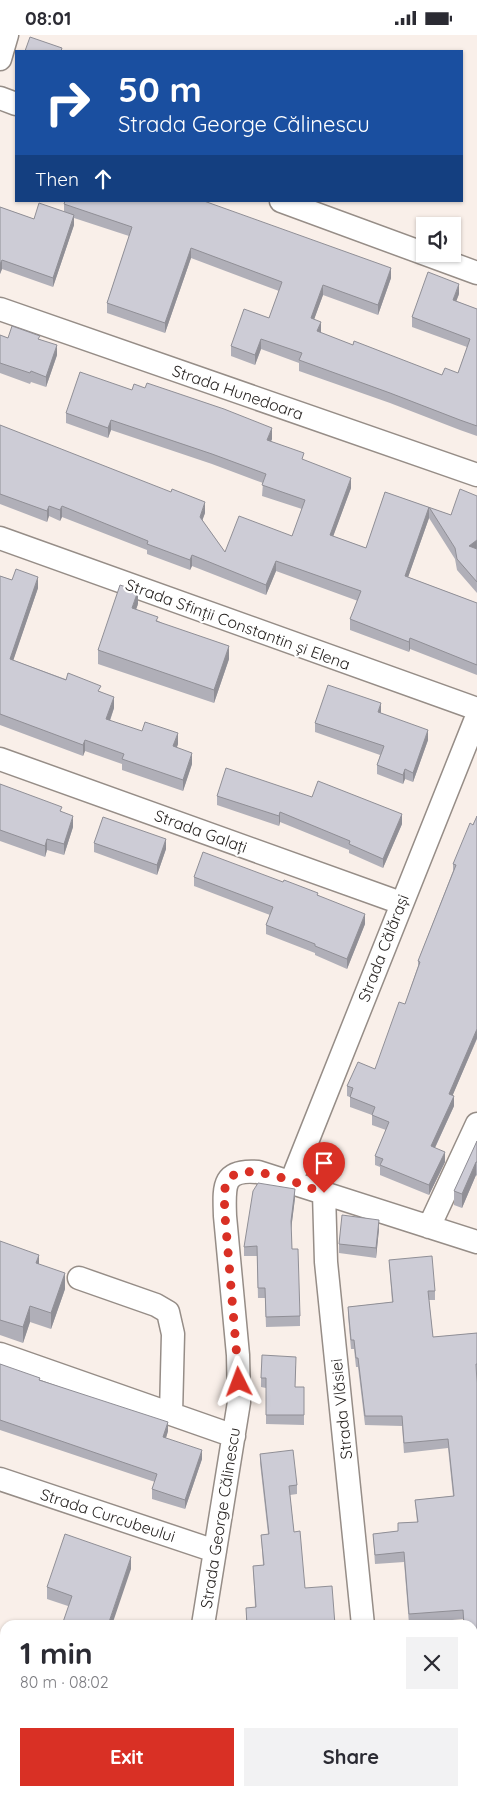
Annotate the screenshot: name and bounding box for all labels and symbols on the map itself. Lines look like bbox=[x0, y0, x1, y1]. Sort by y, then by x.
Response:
street label: Strada Hunedoara bbox=[170, 360, 306, 424]
street label: Strada Sfinții Constantin și Elena bbox=[123, 574, 353, 674]
street label: Strada Galați bbox=[152, 805, 250, 857]
street label: Strada Călărași bbox=[353, 891, 413, 1005]
pin bbox=[303, 1142, 345, 1193]
position arrow bbox=[212, 1355, 264, 1407]
street label: Strada Vlăsiei bbox=[326, 1358, 356, 1460]
street label: Strada George Călinescu bbox=[196, 1426, 244, 1610]
street label: Strada Curcubeului bbox=[38, 1484, 178, 1546]

